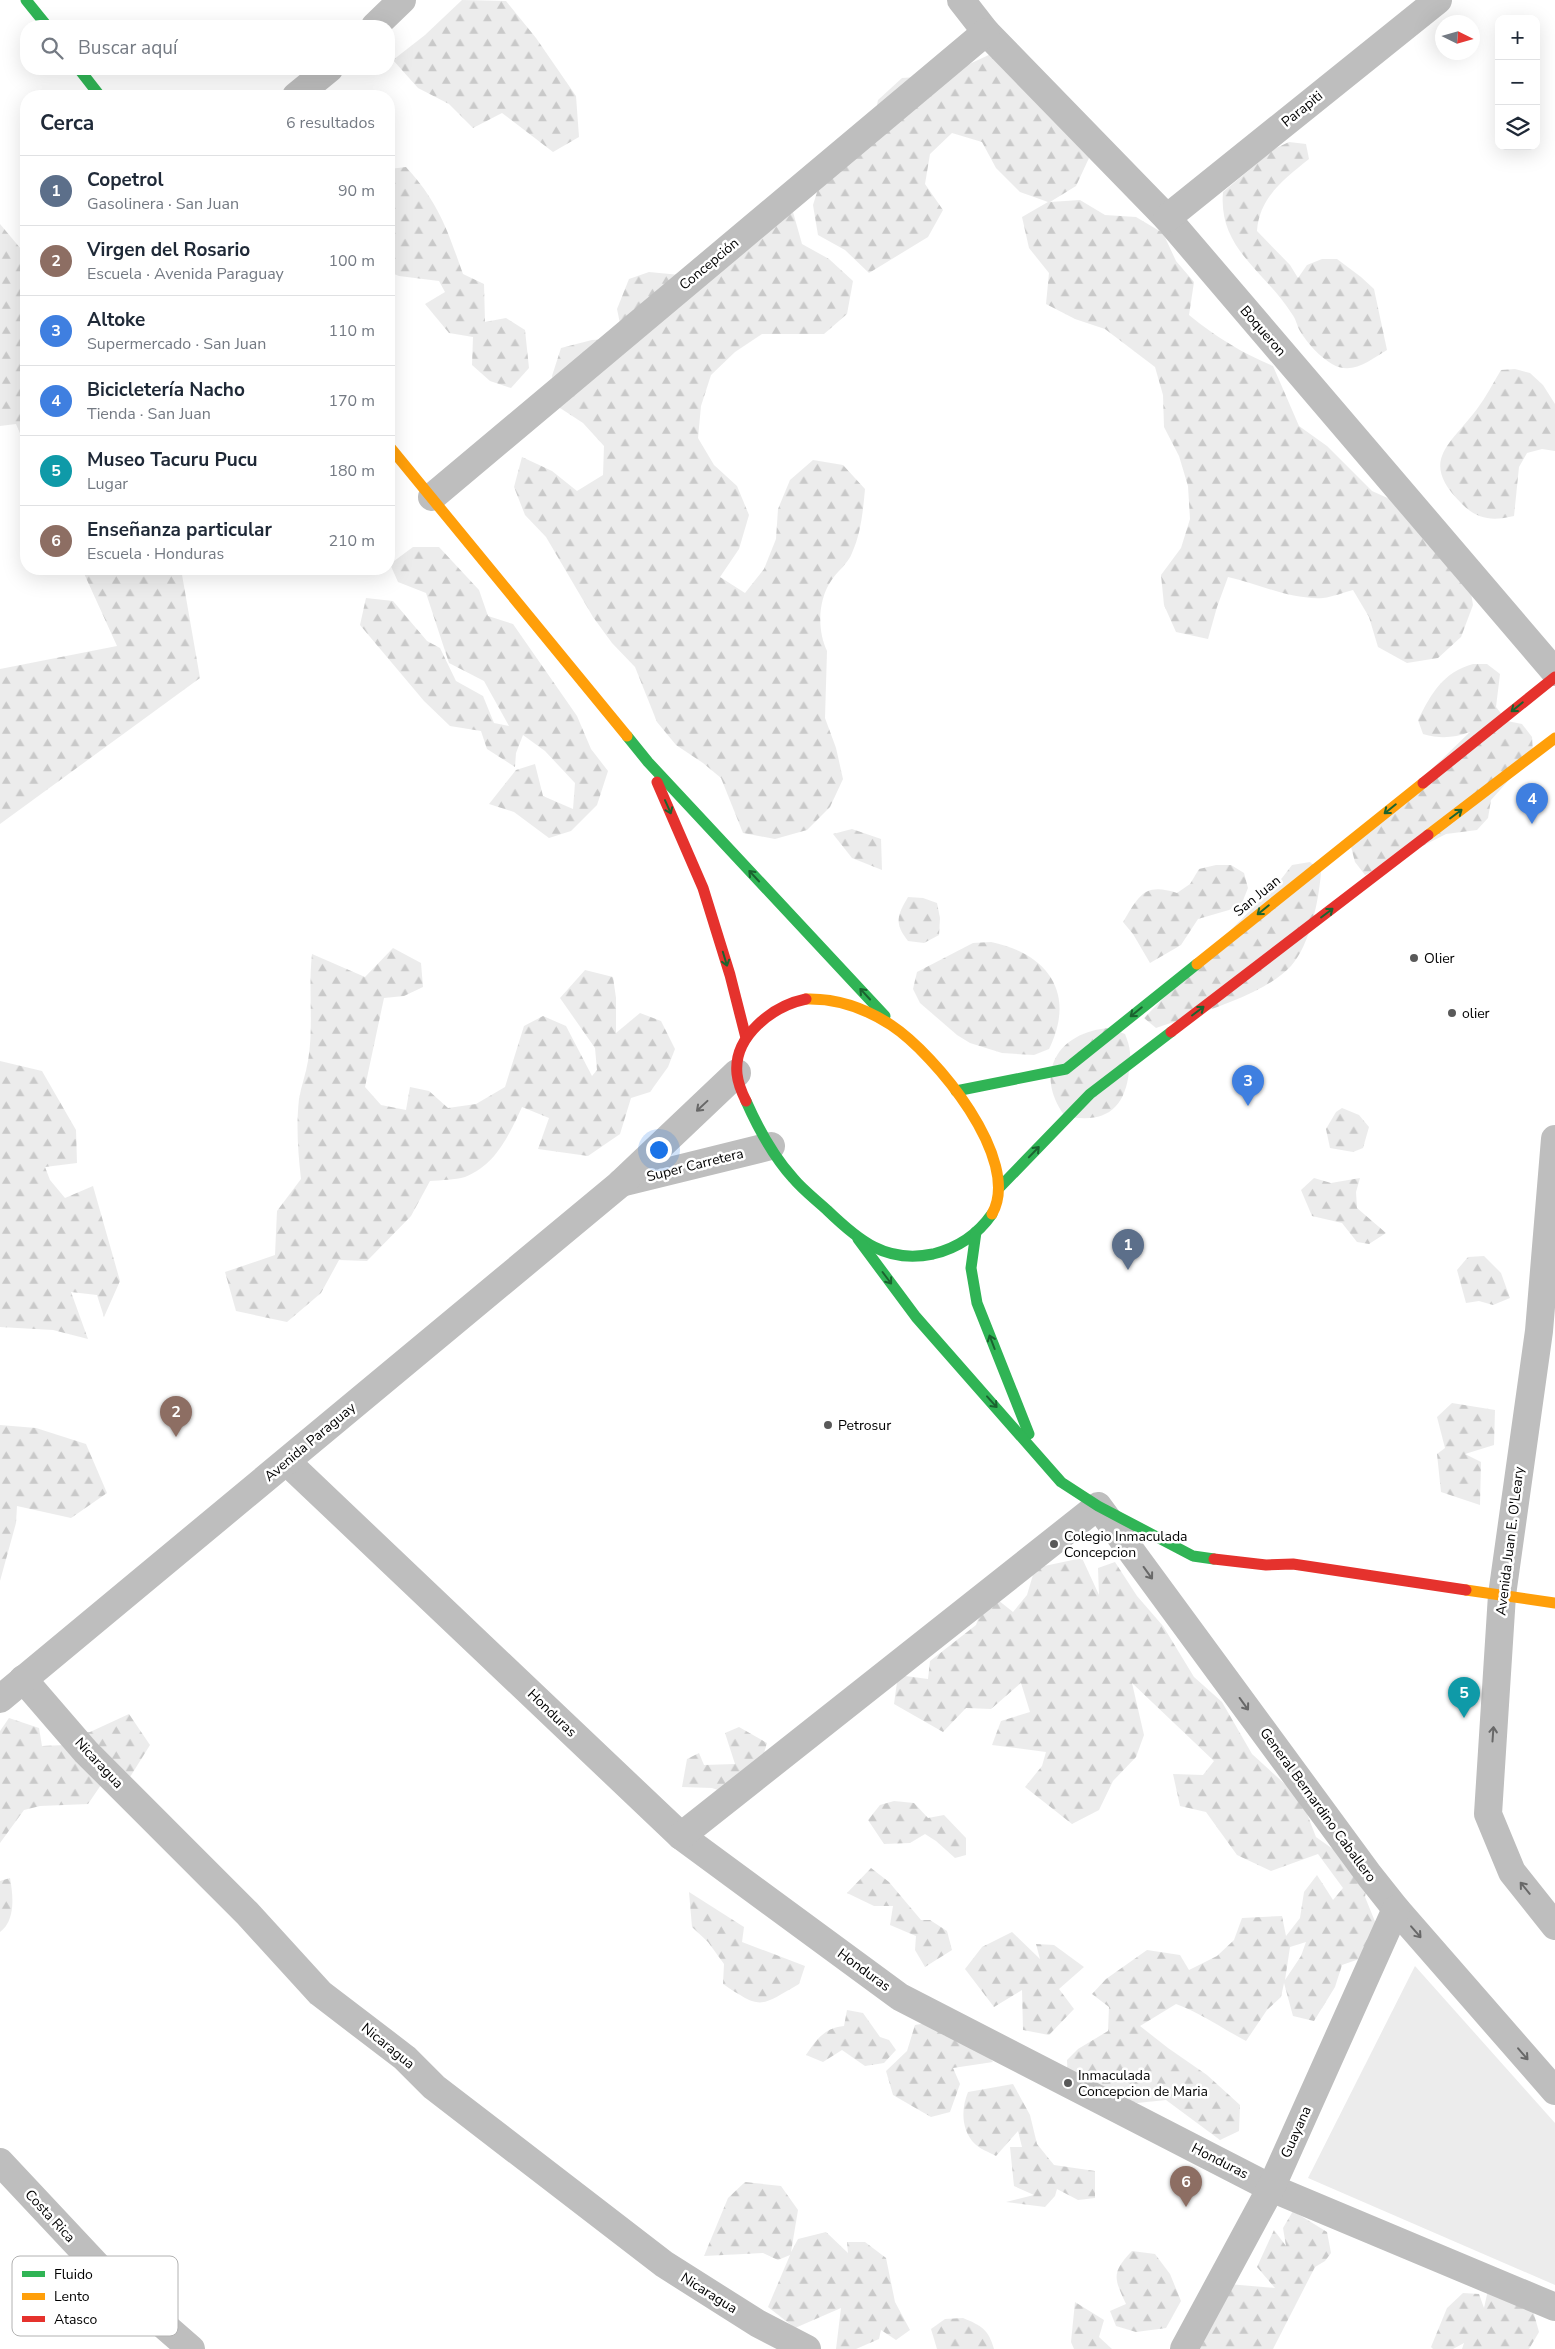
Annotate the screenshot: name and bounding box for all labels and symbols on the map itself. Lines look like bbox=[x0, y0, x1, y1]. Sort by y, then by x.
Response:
north arrow bbox=[1435, 15, 1480, 60]
street label: Parapiti bbox=[1277, 87, 1327, 131]
street label: Concepción bbox=[675, 234, 743, 294]
street label: Boqueron bbox=[1236, 302, 1290, 360]
one-way arrow bbox=[1511, 702, 1524, 713]
pin: 4 bbox=[1516, 783, 1548, 824]
one-way arrow bbox=[663, 799, 673, 814]
one-way arrow bbox=[1384, 803, 1397, 814]
one-way arrow bbox=[1449, 808, 1462, 819]
one-way arrow bbox=[748, 869, 760, 882]
street label: San Juan bbox=[1230, 871, 1284, 921]
one-way arrow bbox=[1257, 905, 1270, 916]
one-way arrow bbox=[1320, 907, 1333, 918]
place label: Olier bbox=[1424, 949, 1455, 968]
one-way arrow bbox=[720, 951, 730, 967]
marker: Olier bbox=[1408, 952, 1420, 964]
one-way arrow bbox=[859, 988, 871, 1001]
place label: olier bbox=[1462, 1004, 1490, 1023]
one-way arrow bbox=[1191, 1006, 1204, 1017]
one-way arrow bbox=[1130, 1007, 1143, 1018]
marker: olier bbox=[1446, 1007, 1458, 1019]
pin: 3 bbox=[1232, 1065, 1264, 1106]
one-way arrow bbox=[695, 1100, 708, 1112]
your location bbox=[646, 1137, 672, 1163]
street label: Super Carretera bbox=[645, 1144, 745, 1186]
one-way arrow bbox=[1028, 1145, 1040, 1158]
pin: 1 bbox=[1112, 1229, 1144, 1270]
one-way arrow bbox=[882, 1271, 892, 1285]
one-way arrow bbox=[987, 1335, 997, 1350]
pin: 2 bbox=[160, 1396, 192, 1437]
one-way arrow bbox=[986, 1396, 997, 1409]
street label: Avenida Paraguay bbox=[260, 1398, 360, 1486]
place label: Petrosur bbox=[838, 1416, 891, 1435]
marker: Petrosur bbox=[822, 1419, 834, 1431]
street label: Avenida Juan E. O'Leary bbox=[1491, 1465, 1529, 1617]
place label: Colegio Inmaculada Concepcion bbox=[1064, 1527, 1188, 1562]
marker: Colegio Inmaculada Concepcion bbox=[1048, 1538, 1060, 1550]
one-way arrow bbox=[1143, 1566, 1153, 1580]
pin: 5 bbox=[1448, 1677, 1480, 1718]
street label: Honduras bbox=[523, 1685, 581, 1741]
one-way arrow bbox=[1239, 1697, 1249, 1711]
street label: General Bernardino Caballero bbox=[1255, 1724, 1381, 1886]
one-way arrow bbox=[1489, 1727, 1498, 1743]
street label: Nicaragua bbox=[70, 1733, 128, 1793]
one-way arrow bbox=[1519, 1882, 1530, 1895]
one-way arrow bbox=[1410, 1925, 1422, 1938]
street label: Honduras bbox=[834, 1944, 895, 1996]
street label: Nicaragua bbox=[357, 2019, 419, 2073]
one-way arrow bbox=[1517, 2047, 1529, 2060]
place label: Inmaculada Concepcion de Maria bbox=[1078, 2066, 1208, 2101]
marker: Inmaculada Concepcion de Maria bbox=[1062, 2077, 1074, 2089]
street label: Guayana bbox=[1276, 2103, 1316, 2161]
street label: Honduras bbox=[1188, 2139, 1252, 2184]
pin: 6 bbox=[1170, 2166, 1202, 2207]
street label: Costa Rica bbox=[21, 2185, 79, 2247]
legend bbox=[12, 2256, 178, 2336]
text: Fluido bbox=[54, 2265, 93, 2284]
street label: Nicaragua bbox=[677, 2268, 741, 2318]
text: Lento bbox=[54, 2287, 90, 2306]
text: Atasco bbox=[54, 2310, 97, 2329]

